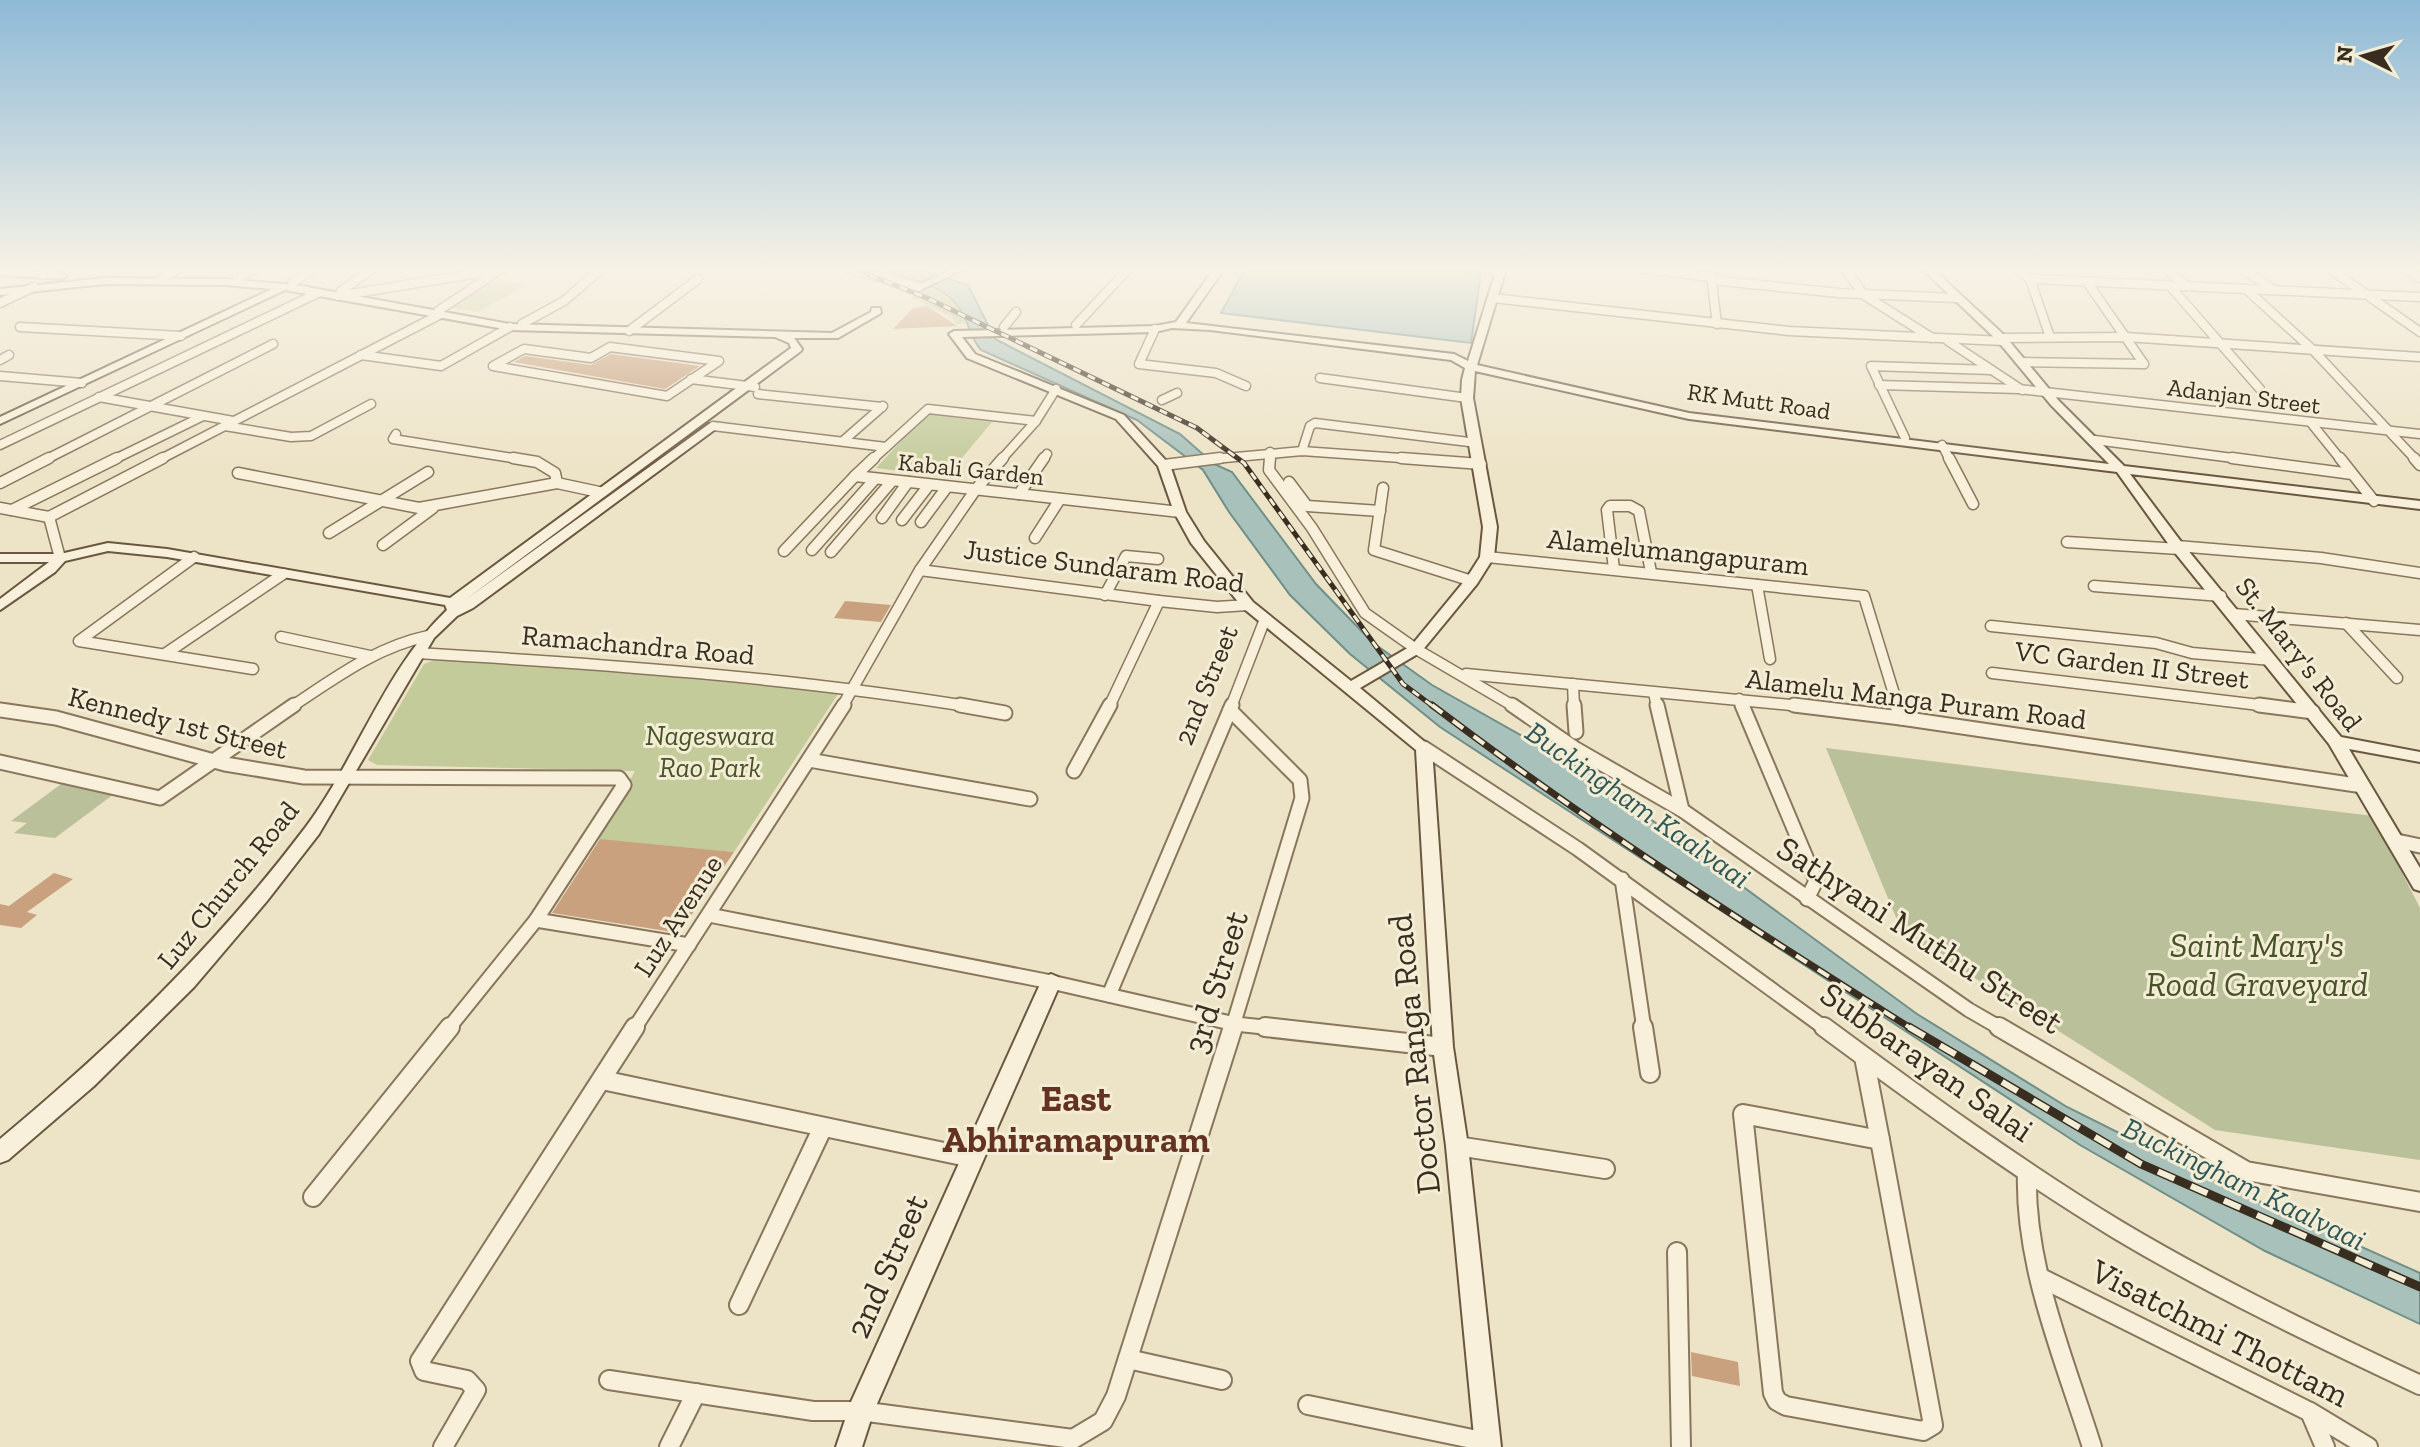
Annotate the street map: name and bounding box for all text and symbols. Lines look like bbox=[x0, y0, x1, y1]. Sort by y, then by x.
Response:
north arrow bbox=[2324, 16, 2404, 96]
text: N bbox=[2330, 45, 2359, 64]
street label: Adanjan Street bbox=[2166, 372, 2322, 420]
street label: RK Mutt Road bbox=[1685, 377, 1833, 425]
street label: Kabali Garden bbox=[897, 447, 1046, 491]
street label: Alamelumangapuram bbox=[1546, 522, 1810, 582]
street label: Justice Sundaram Road bbox=[962, 532, 1246, 600]
street label: St. Mary's Road bbox=[2229, 571, 2369, 737]
street label: Ramachandra Road bbox=[520, 618, 756, 672]
street label: 2nd Street bbox=[1167, 620, 1245, 750]
street label: VC Garden II Street bbox=[2012, 634, 2252, 696]
street label: Alamelu Manga Puram Road bbox=[1744, 662, 2088, 736]
street label: Kennedy 1st Street bbox=[65, 680, 291, 766]
water label: Buckingham Kaalvaai bbox=[1519, 714, 1757, 896]
park label: Nageswara Rao Park bbox=[645, 719, 775, 784]
street label: Luz Church Road bbox=[150, 794, 306, 976]
street label: Sathyani Muthu Street bbox=[1769, 827, 2071, 1043]
street label: Luz Avenue bbox=[627, 849, 729, 983]
street label: 3rd Street bbox=[1175, 905, 1257, 1058]
street label: Doctor Ranga Road bbox=[1379, 912, 1449, 1196]
park label: Saint Mary's Road Graveyard bbox=[2146, 925, 2368, 1005]
street label: Subbarayan Salai bbox=[1813, 973, 2041, 1151]
district label: East Abhiramapuram bbox=[942, 1077, 1210, 1161]
water label: Buckingham Kaalvaai bbox=[2116, 1109, 2372, 1259]
street label: 2nd Street bbox=[837, 1187, 937, 1344]
street label: Visatchmi Thottam bbox=[2083, 1250, 2356, 1416]

